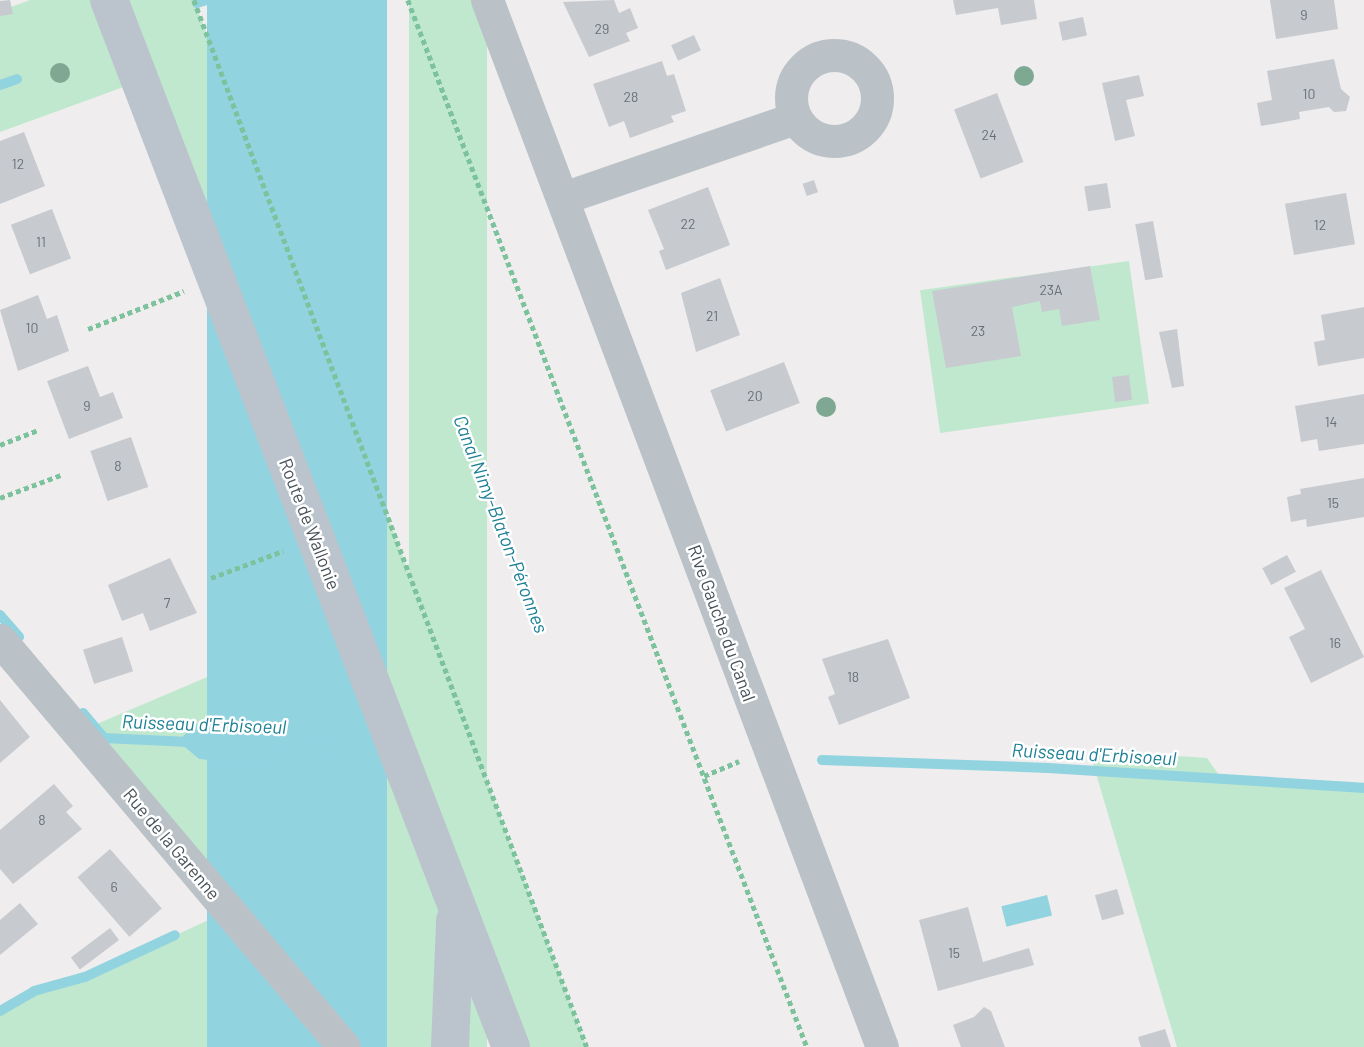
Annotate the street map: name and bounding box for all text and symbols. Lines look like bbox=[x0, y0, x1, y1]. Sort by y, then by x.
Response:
house number: 9 bbox=[1300, 7, 1308, 23]
house number: 29 bbox=[595, 21, 609, 37]
house number: 10 bbox=[1303, 86, 1315, 102]
house number: 28 bbox=[624, 89, 638, 105]
house number: 24 bbox=[981, 127, 997, 143]
house number: 12 bbox=[12, 156, 24, 172]
house number: 22 bbox=[680, 216, 696, 232]
house number: 12 bbox=[1314, 217, 1326, 233]
house number: 11 bbox=[36, 234, 46, 250]
house number: 23A bbox=[1039, 282, 1063, 298]
house number: 21 bbox=[706, 308, 718, 324]
house number: 10 bbox=[26, 320, 38, 336]
house number: 23 bbox=[971, 323, 985, 339]
house number: 20 bbox=[747, 388, 763, 404]
house number: 9 bbox=[83, 398, 91, 414]
water label: Canal Nimy-Blaton-Péronnes bbox=[449, 412, 553, 636]
house number: 14 bbox=[1325, 414, 1337, 430]
street label: Route de Wallonie bbox=[275, 455, 345, 593]
house number: 8 bbox=[114, 458, 122, 474]
house number: 15 bbox=[1327, 495, 1339, 511]
street label: Rive Gauche du Canal bbox=[684, 542, 760, 704]
house number: 7 bbox=[164, 595, 170, 611]
house number: 16 bbox=[1329, 635, 1341, 651]
house number: 18 bbox=[847, 669, 859, 685]
water label: Ruisseau d'Erbisoeul bbox=[121, 710, 287, 738]
water label: Ruisseau d'Erbisoeul bbox=[1011, 738, 1177, 770]
street label: Rue de la Garenne bbox=[119, 784, 225, 904]
house number: 8 bbox=[38, 812, 46, 828]
house number: 6 bbox=[110, 879, 118, 895]
house number: 15 bbox=[948, 945, 960, 961]

